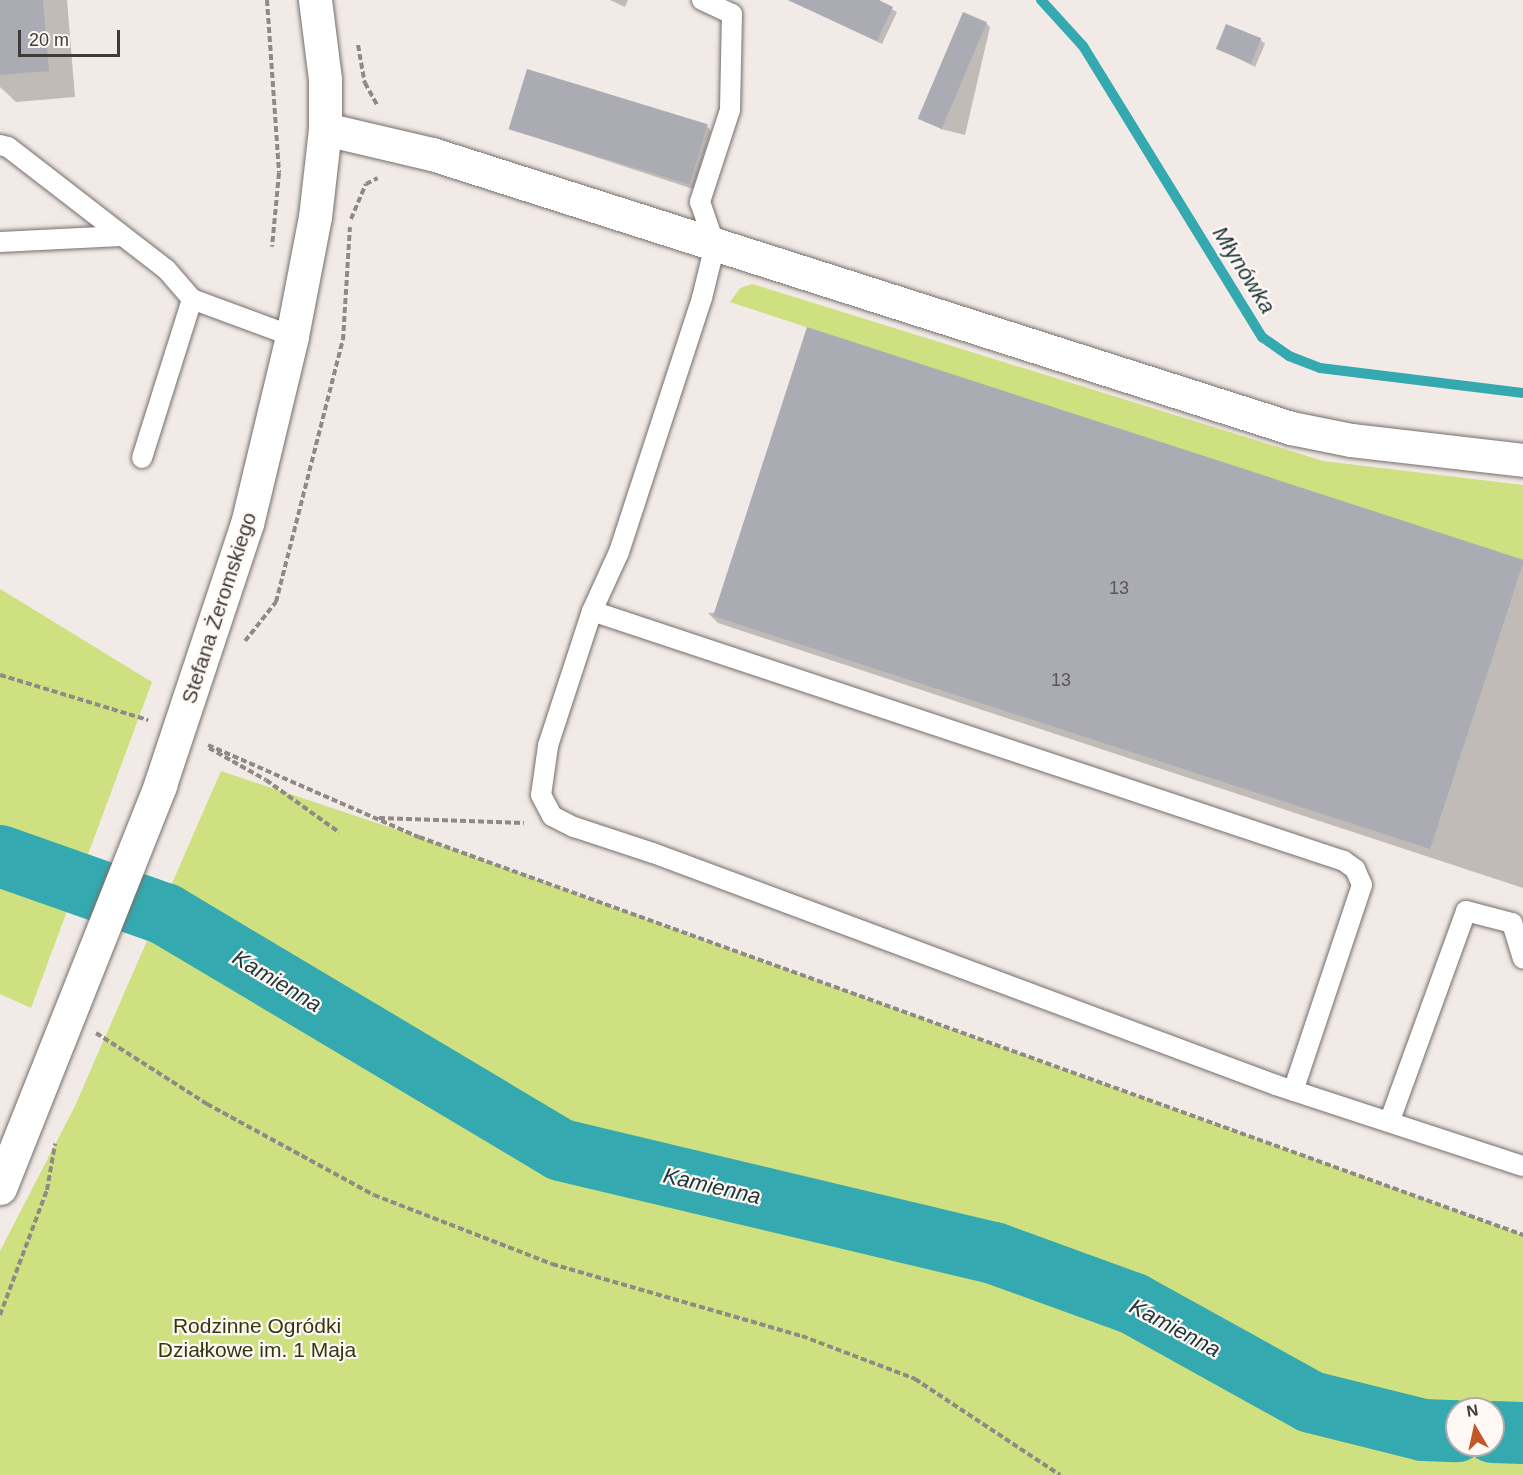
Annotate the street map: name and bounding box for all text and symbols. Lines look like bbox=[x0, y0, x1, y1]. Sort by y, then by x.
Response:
scale bar bbox=[21, 18, 123, 56]
text: 20 m bbox=[29, 30, 69, 50]
water label: Młynówka bbox=[1207, 222, 1281, 318]
street label: Stefana Żeromskiego bbox=[176, 509, 262, 707]
house number: 13 bbox=[1109, 577, 1129, 599]
house number: 13 bbox=[1051, 669, 1071, 691]
water label: Kamienna bbox=[228, 944, 326, 1018]
water label: Kamienna bbox=[661, 1162, 763, 1210]
water label: Kamienna bbox=[1125, 1293, 1225, 1363]
park label: Rodzinne Ogródki Działkowe im. 1 Maja bbox=[158, 1313, 356, 1363]
north arrow bbox=[1445, 1397, 1505, 1457]
text: N bbox=[1465, 1401, 1479, 1420]

